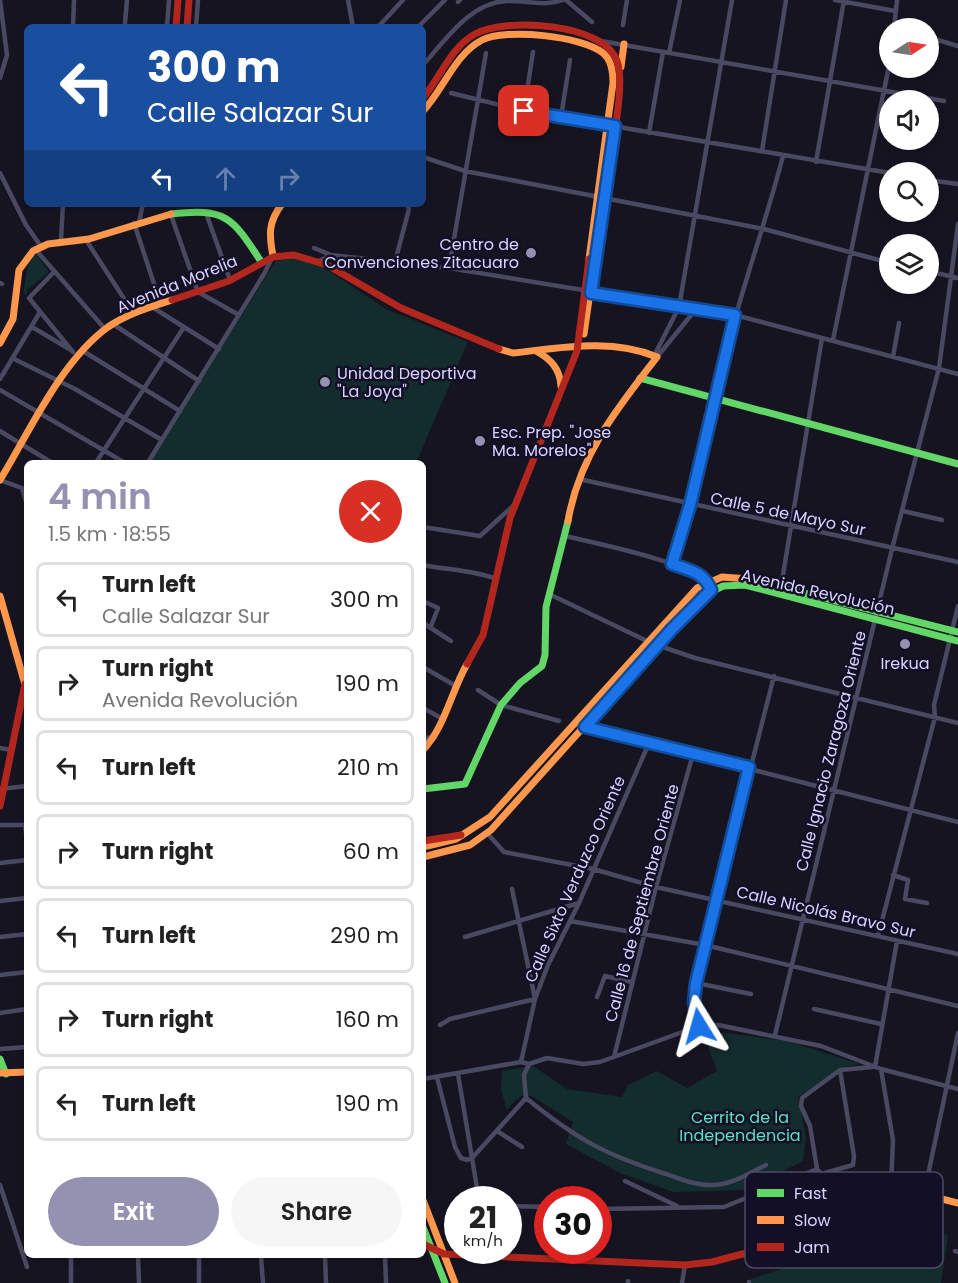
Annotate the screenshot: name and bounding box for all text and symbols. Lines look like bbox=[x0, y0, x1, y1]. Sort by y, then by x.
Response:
north arrow bbox=[879, 18, 939, 78]
map controls bbox=[879, 18, 939, 294]
text: 300 m bbox=[147, 38, 281, 97]
icon: left bbox=[48, 48, 126, 126]
pin bbox=[498, 85, 549, 136]
button: sound bbox=[879, 90, 939, 150]
text: Calle Salazar Sur bbox=[147, 94, 373, 131]
icon: arrive bbox=[507, 94, 540, 127]
icon: left bbox=[146, 162, 179, 195]
icon: ahead bbox=[209, 162, 242, 195]
icon: right bbox=[272, 162, 305, 195]
button: search bbox=[879, 162, 939, 222]
place label: Centro de Convenciones Zitacuaro bbox=[324, 233, 519, 274]
button: layers bbox=[879, 234, 939, 294]
marker: Centro de Convenciones Zitacuaro bbox=[524, 246, 538, 260]
street label: Avenida Morelia bbox=[113, 249, 241, 319]
place label: Unidad Deportiva "La Joya" bbox=[337, 362, 477, 403]
marker: Unidad Deportiva "La Joya" bbox=[318, 375, 332, 389]
place label: Esc. Prep. "Jose Ma. Morelos" bbox=[492, 421, 611, 462]
marker: Esc. Prep. "Jose Ma. Morelos" bbox=[473, 434, 487, 448]
text: 4 min bbox=[48, 471, 152, 522]
button: close bbox=[339, 480, 402, 543]
street label: Calle 5 de Mayo Sur bbox=[708, 486, 868, 542]
text: 1.5 km · 18:55 bbox=[48, 520, 171, 548]
street label: Avenida Revolución bbox=[739, 563, 897, 621]
text: Turn left bbox=[102, 569, 196, 600]
icon: left bbox=[51, 583, 84, 616]
text: 300 m bbox=[330, 584, 399, 615]
text: Calle Salazar Sur bbox=[102, 602, 270, 630]
street label: Calle Ignacio Zaragoza Oriente bbox=[790, 628, 872, 874]
marker: Irekua bbox=[898, 637, 912, 651]
place label: Irekua bbox=[880, 652, 930, 675]
text: Turn right bbox=[102, 653, 213, 684]
icon: right bbox=[51, 667, 84, 700]
text: 190 m bbox=[336, 668, 399, 699]
text: Avenida Revolución bbox=[102, 686, 298, 714]
icon: left bbox=[51, 751, 84, 784]
text: Turn left bbox=[102, 752, 196, 783]
text: 210 m bbox=[337, 752, 399, 783]
street label: Calle Sixto Verduzco Oriente bbox=[519, 772, 631, 986]
street label: Calle 16 de Septiembre Oriente bbox=[599, 781, 685, 1025]
icon: right bbox=[51, 835, 84, 868]
text: Turn right bbox=[102, 836, 213, 867]
text: 60 m bbox=[343, 836, 399, 867]
street label: Calle Nicolás Bravo Sur bbox=[734, 880, 918, 944]
icon: left bbox=[51, 919, 84, 952]
text: Turn left bbox=[102, 920, 196, 951]
text: 290 m bbox=[330, 920, 399, 951]
position arrow bbox=[667, 994, 731, 1058]
icon: right bbox=[51, 1003, 84, 1036]
text: Turn right bbox=[102, 1004, 213, 1035]
text: 160 m bbox=[336, 1004, 399, 1035]
icon: left bbox=[51, 1087, 84, 1120]
text: Turn left bbox=[102, 1088, 196, 1119]
text: 190 m bbox=[336, 1088, 399, 1119]
park label: Cerrito de la Independencia bbox=[679, 1106, 801, 1147]
legend bbox=[745, 1172, 943, 1268]
button: Exit bbox=[48, 1177, 219, 1246]
button: Share bbox=[231, 1177, 402, 1246]
text: Fast bbox=[794, 1182, 827, 1205]
speed limit sign: 30 bbox=[534, 1186, 612, 1264]
text: 21 bbox=[469, 1196, 497, 1239]
text: Slow bbox=[794, 1209, 831, 1232]
text: km/h bbox=[463, 1230, 503, 1251]
text: Jam bbox=[794, 1236, 830, 1259]

